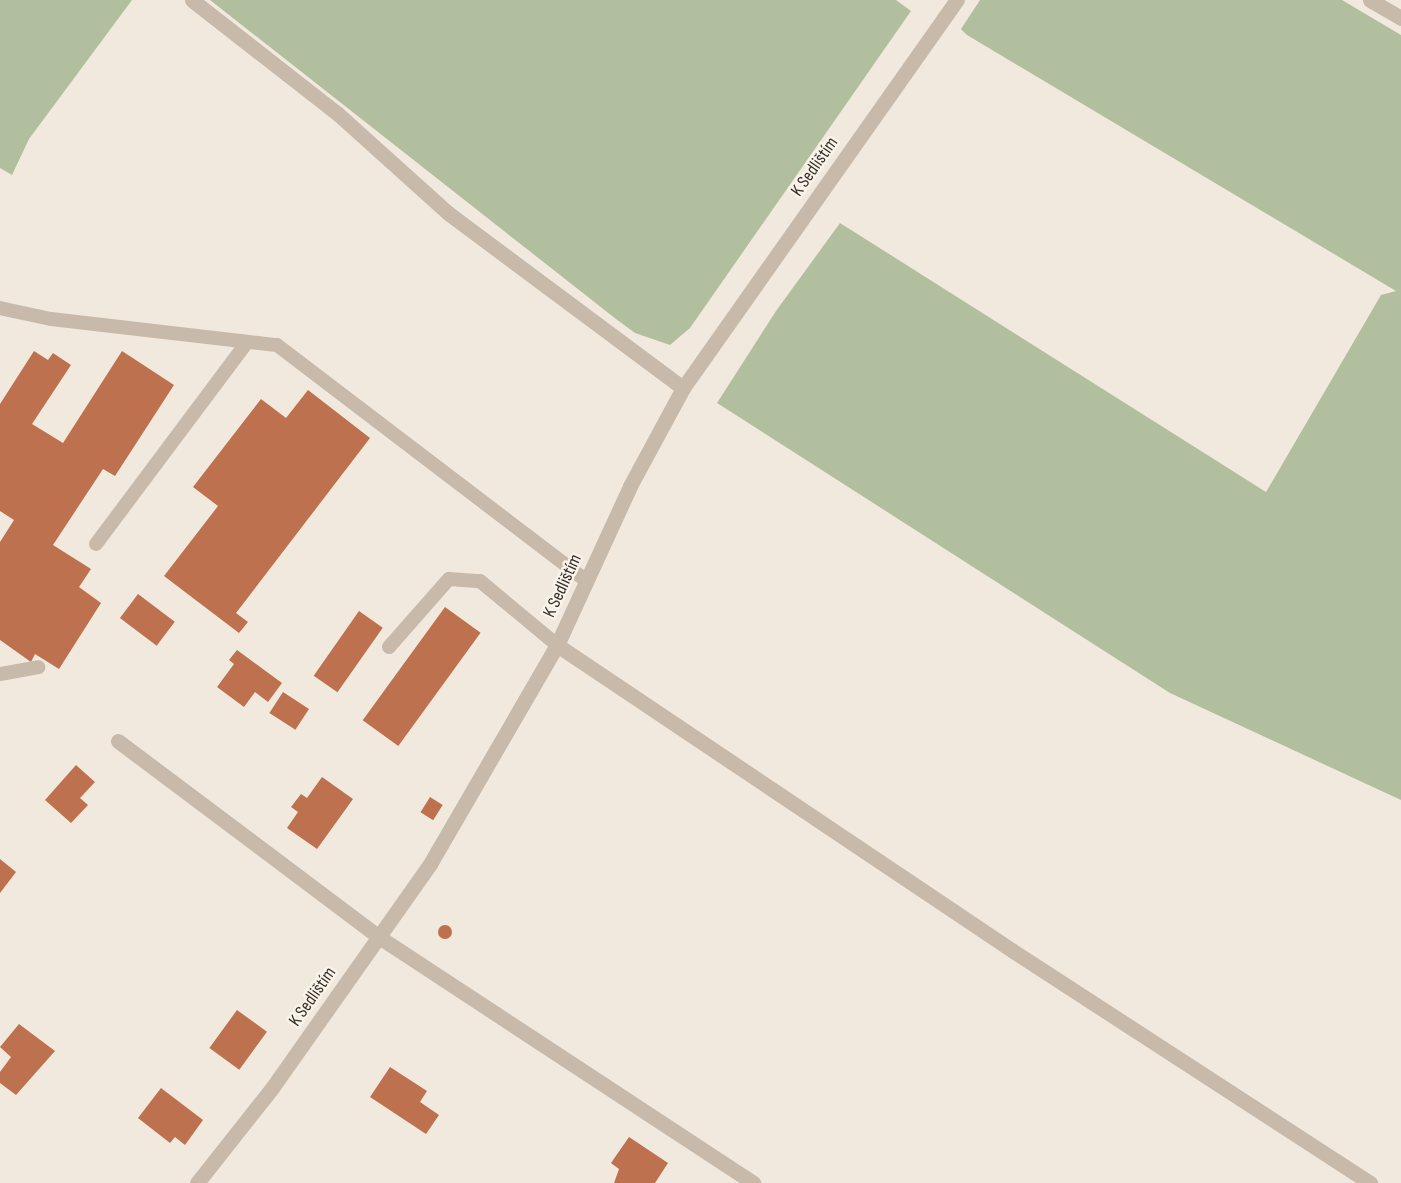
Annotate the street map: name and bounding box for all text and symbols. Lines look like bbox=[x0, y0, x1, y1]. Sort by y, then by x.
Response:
street label: K Sedlištím bbox=[787, 133, 843, 201]
street label: K Sedlištím bbox=[539, 551, 587, 621]
street label: K Sedlištím bbox=[285, 963, 341, 1031]

